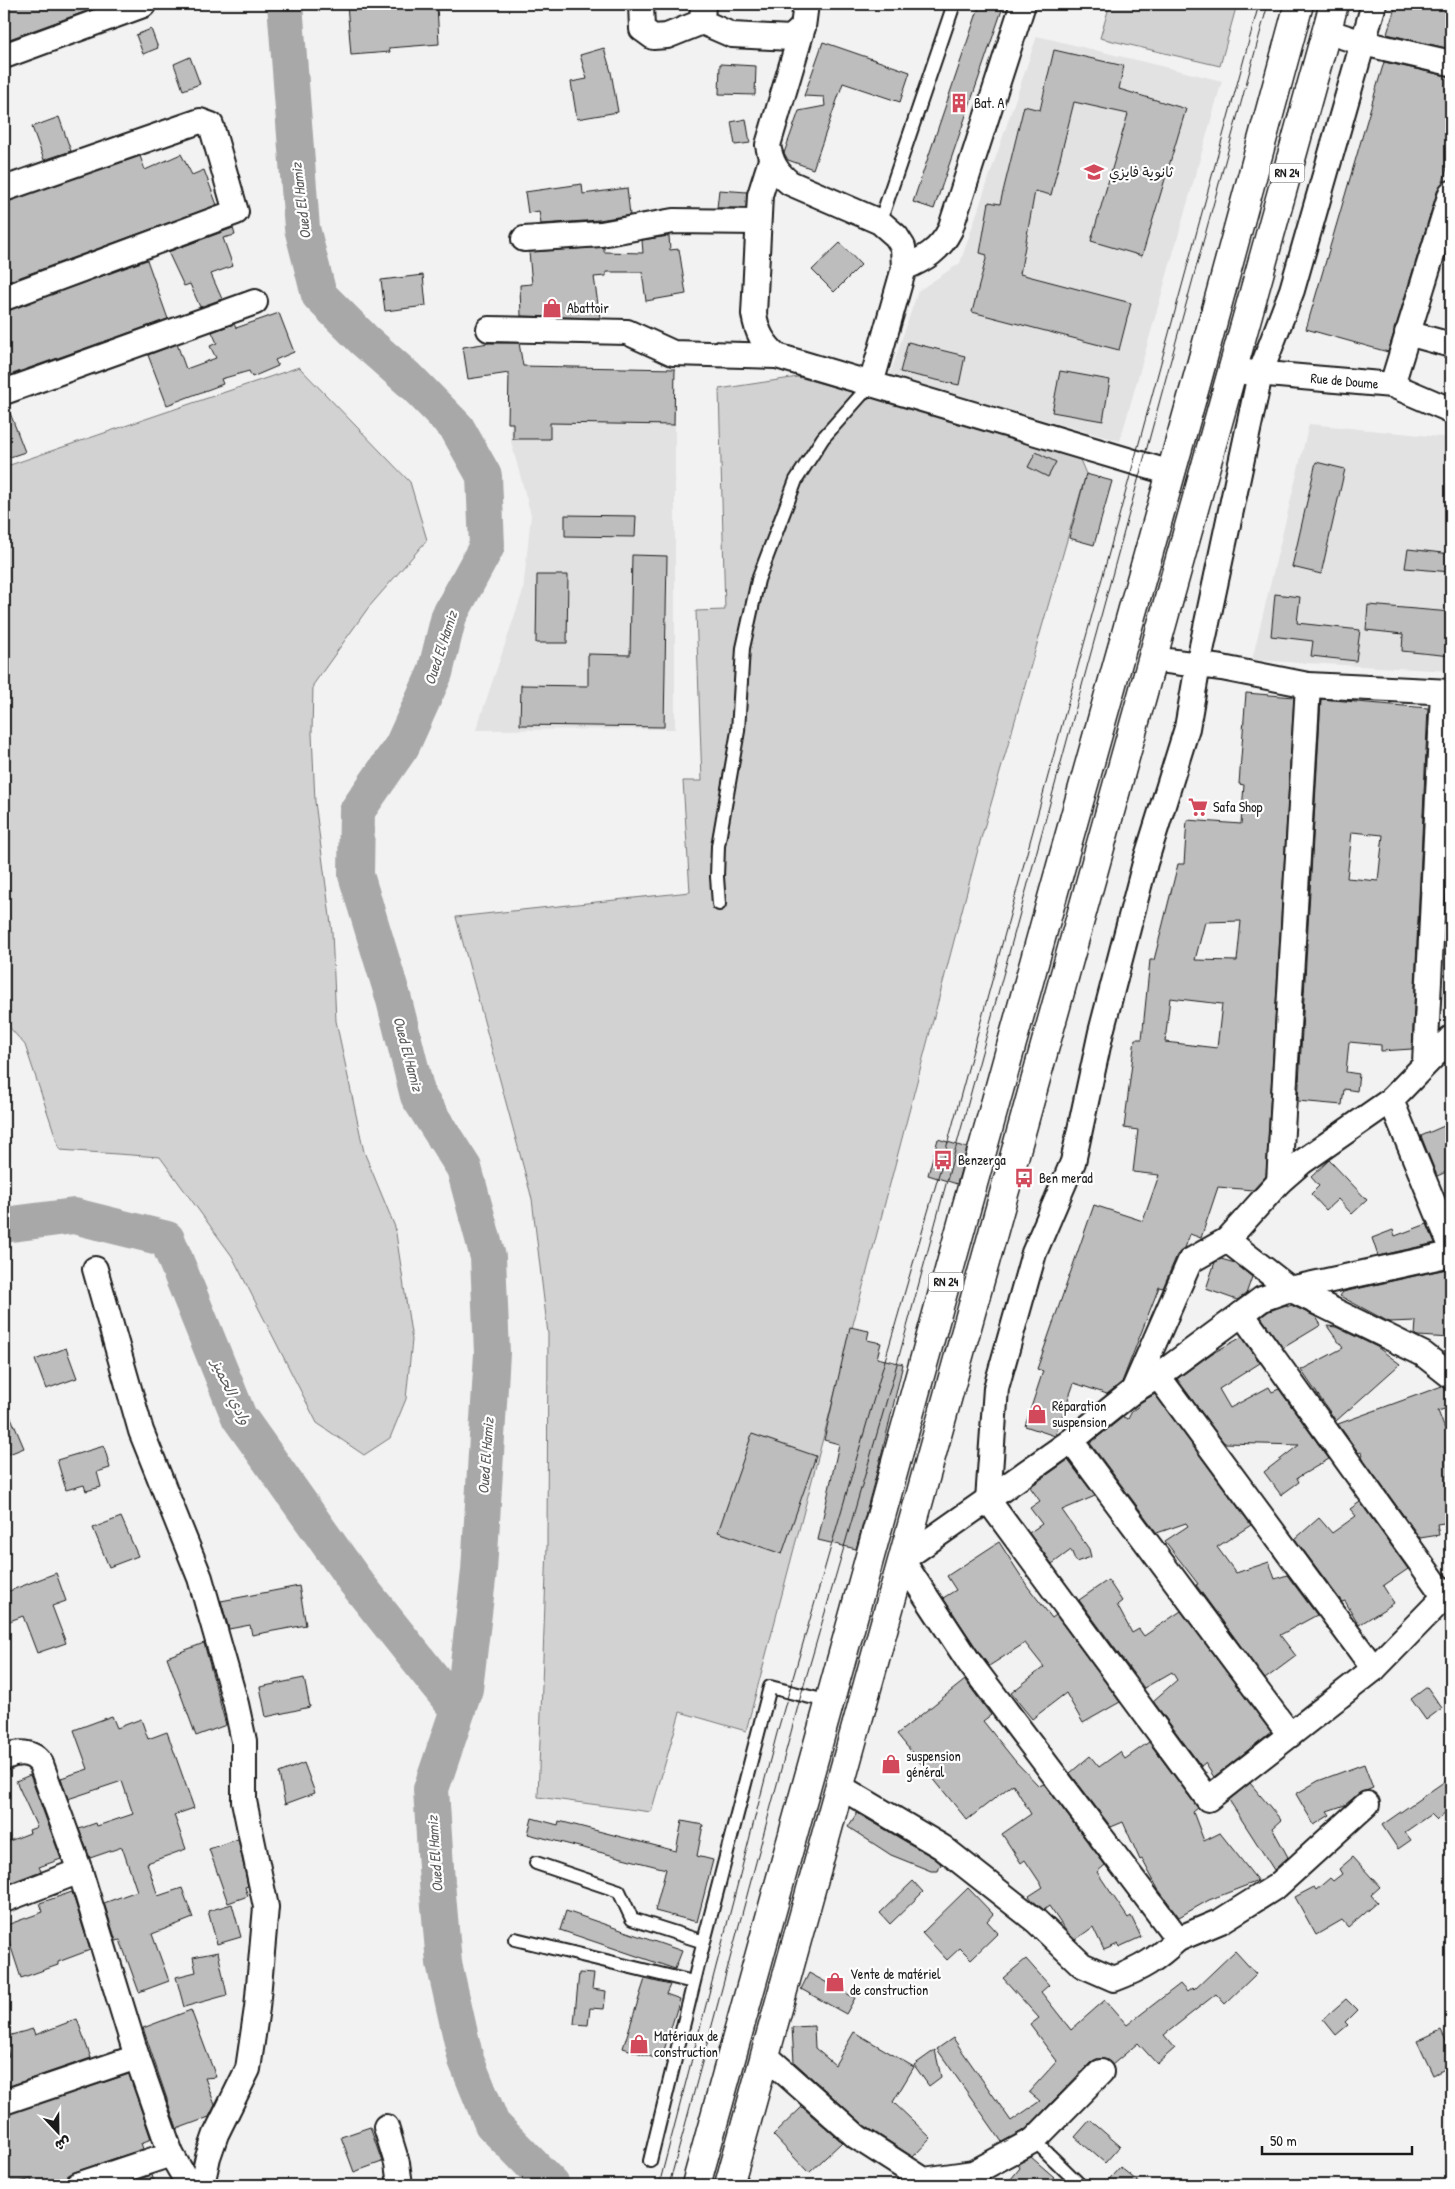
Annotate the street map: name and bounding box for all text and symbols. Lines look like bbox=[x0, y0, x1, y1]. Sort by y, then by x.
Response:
building icon: Bat. A bbox=[948, 92, 970, 114]
place label: Bat. A bbox=[974, 93, 1005, 112]
water label: Oued El Hamiz bbox=[285, 160, 316, 240]
school or university icon: ثانوية فايزي bbox=[1083, 161, 1105, 183]
place label: ثانوية فايزي bbox=[1109, 162, 1174, 183]
road number: RN 24 bbox=[1270, 164, 1304, 182]
shop icon: Abattoir bbox=[541, 297, 563, 319]
place label: Abattoir bbox=[567, 298, 609, 317]
street label: Rue de Doume bbox=[1310, 368, 1380, 393]
water label: Oued El Hamiz bbox=[419, 607, 463, 687]
supermarket icon: Safa Shop bbox=[1187, 796, 1209, 818]
place label: Safa Shop bbox=[1213, 797, 1263, 817]
water label: Oued El Hamiz bbox=[388, 1014, 429, 1095]
bus stop icon: Benzerga bbox=[932, 1149, 954, 1171]
place label: Benzerga bbox=[958, 1150, 1006, 1170]
bus stop icon: Ben merad bbox=[1013, 1167, 1035, 1189]
place label: Ben merad bbox=[1039, 1168, 1093, 1187]
road number: RN 24 bbox=[928, 1272, 964, 1291]
water label: وادي الحميز bbox=[205, 1354, 256, 1429]
place label: Réparation suspension bbox=[1052, 1396, 1107, 1432]
shop icon: Réparation suspension bbox=[1026, 1403, 1048, 1425]
water label: Oued El Hamiz bbox=[472, 1415, 499, 1495]
place label: suspension général bbox=[906, 1746, 961, 1782]
shop icon: suspension général bbox=[880, 1753, 902, 1775]
water label: Oued El Hamiz bbox=[421, 1814, 448, 1893]
place label: Vente de matériel de construction bbox=[850, 1964, 941, 1999]
shop icon: Vente de matériel de construction bbox=[824, 1971, 846, 1993]
place label: Matériaux de construction bbox=[654, 2026, 719, 2061]
shop icon: Matériaux de construction bbox=[628, 2033, 650, 2055]
north arrow bbox=[32, 2106, 82, 2156]
scale bar bbox=[1262, 2124, 1412, 2156]
text: 50 m bbox=[1270, 2130, 1297, 2151]
text: ش bbox=[52, 2133, 74, 2156]

